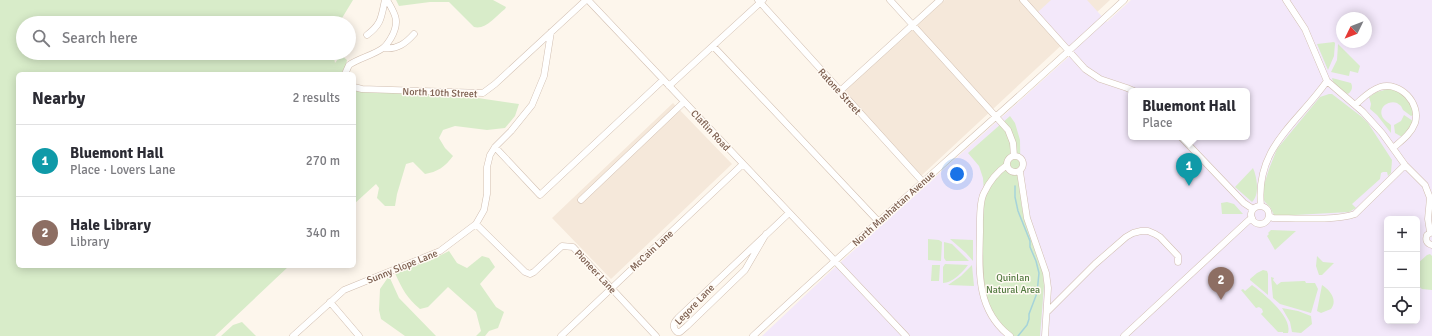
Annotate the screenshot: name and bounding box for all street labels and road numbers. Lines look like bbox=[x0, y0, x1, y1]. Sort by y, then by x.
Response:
street label: Ratone Street bbox=[815, 66, 864, 118]
street label: North 10th Street bbox=[402, 86, 478, 100]
street label: Claflin Road bbox=[688, 108, 732, 154]
street label: North Manhattan Avenue bbox=[850, 168, 937, 249]
street label: McCain Lane bbox=[628, 228, 676, 274]
street label: Sunny Slope Lane bbox=[365, 247, 440, 287]
street label: Pioneer Lane bbox=[572, 247, 619, 296]
street label: Legore Lane bbox=[672, 282, 717, 327]

